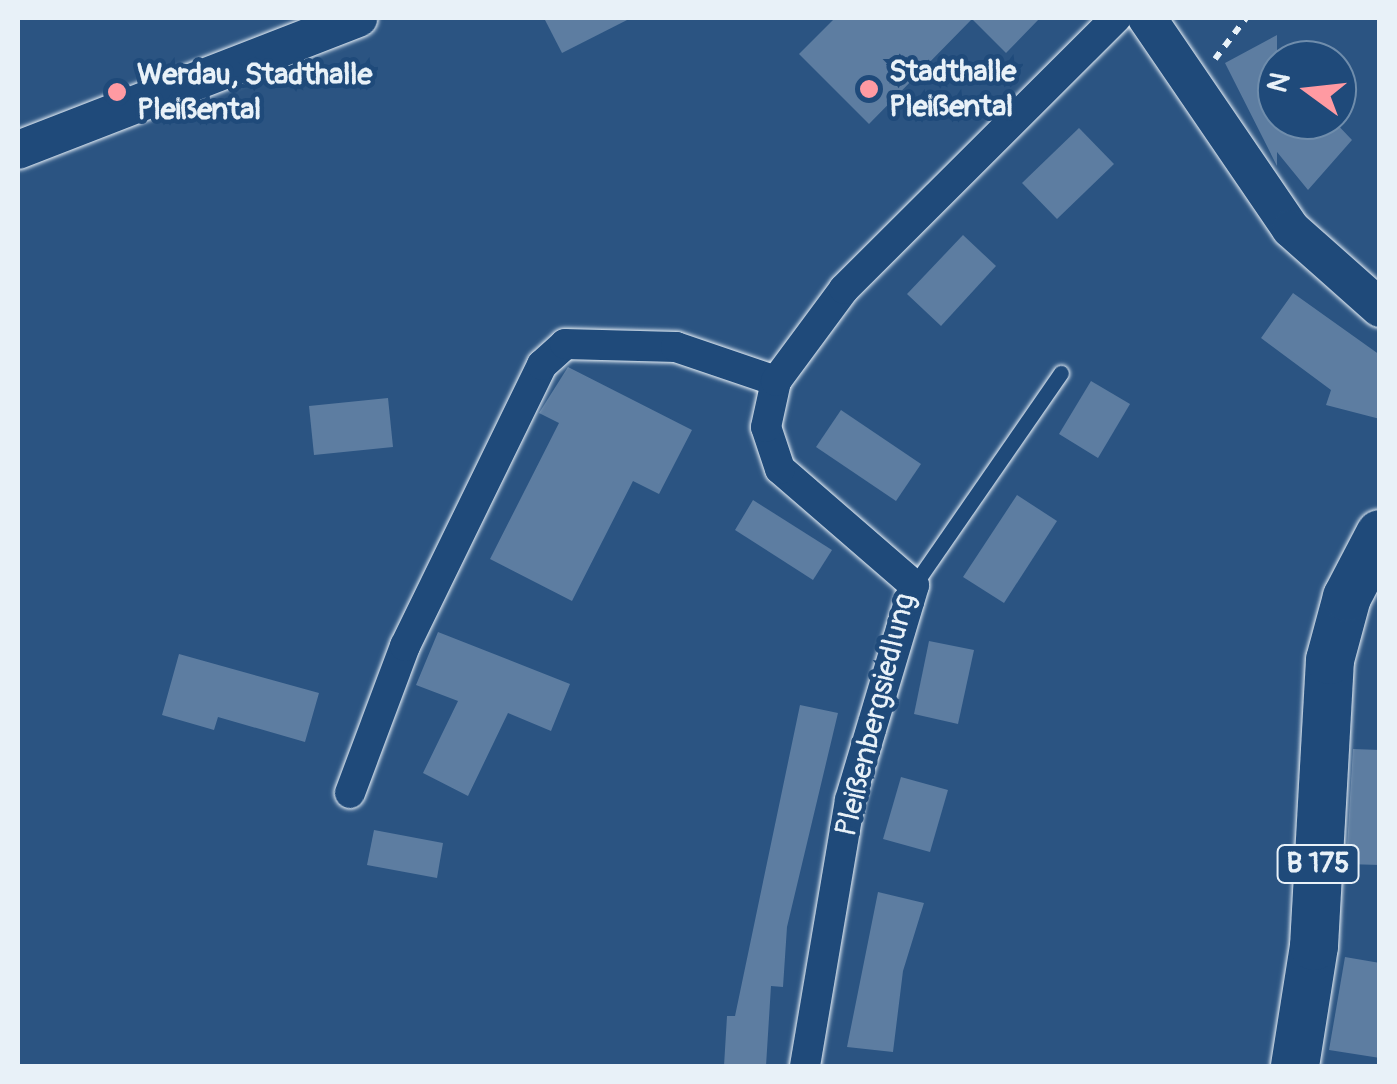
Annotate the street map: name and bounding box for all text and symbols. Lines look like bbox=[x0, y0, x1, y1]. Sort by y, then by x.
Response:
north arrow bbox=[1257, 40, 1357, 140]
place label: Stadthalle Pleißental bbox=[889, 54, 1016, 124]
place label: Werdau, Stadthalle Pleißental bbox=[137, 57, 372, 128]
text: N bbox=[1260, 69, 1299, 96]
marker: Stadthalle Pleißental bbox=[858, 78, 880, 100]
marker: Werdau, Stadthalle Pleißental bbox=[106, 81, 128, 103]
street label: Pleißenbergsiedlung bbox=[828, 590, 924, 840]
road number: B 175 bbox=[1276, 841, 1360, 887]

